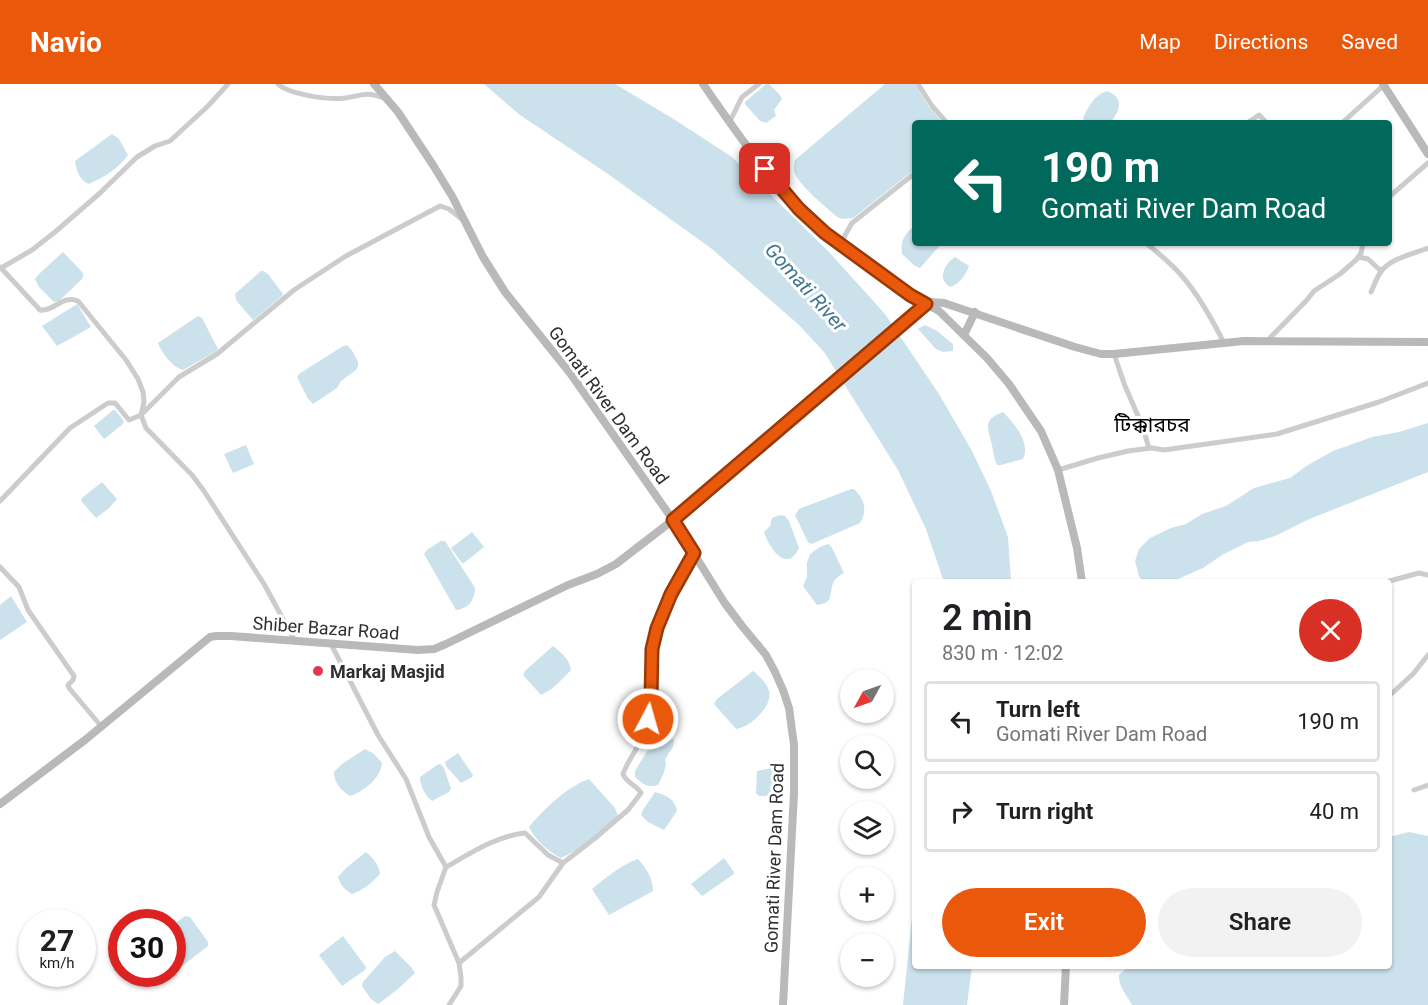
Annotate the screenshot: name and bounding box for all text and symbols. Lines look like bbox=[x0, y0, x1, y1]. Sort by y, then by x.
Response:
text: Navio bbox=[30, 26, 102, 59]
text: Map bbox=[1139, 30, 1181, 54]
text: Directions bbox=[1214, 30, 1308, 54]
text: Saved bbox=[1341, 30, 1398, 54]
pin bbox=[739, 143, 790, 194]
text: 190 m bbox=[1041, 143, 1160, 192]
icon: left bbox=[942, 144, 1020, 222]
icon: arrive bbox=[748, 152, 781, 185]
text: Gomati River Dam Road bbox=[1041, 193, 1326, 225]
water label: Gomati River bbox=[760, 238, 853, 337]
street label: Gomati River Dam Road bbox=[545, 322, 673, 488]
district label: টিক্কারচর bbox=[1113, 413, 1190, 437]
text: 2 min bbox=[942, 597, 1032, 639]
button: close bbox=[1299, 599, 1362, 662]
street label: Shiber Bazar Road bbox=[252, 612, 400, 644]
text: 830 m · 12:02 bbox=[942, 641, 1063, 665]
place label: Markaj Masjid bbox=[330, 661, 445, 682]
marker: Markaj Masjid bbox=[311, 664, 325, 678]
north arrow bbox=[840, 669, 894, 723]
map controls bbox=[840, 669, 894, 987]
position arrow bbox=[616, 687, 680, 751]
text: Turn left bbox=[996, 697, 1080, 722]
icon: left bbox=[945, 705, 978, 738]
text: 190 m bbox=[1297, 709, 1359, 734]
text: Gomati River Dam Road bbox=[996, 722, 1207, 746]
button: search bbox=[840, 735, 894, 789]
street label: Gomati River Dam Road bbox=[760, 763, 788, 953]
icon: right bbox=[945, 795, 978, 828]
text: Turn right bbox=[996, 799, 1093, 824]
text: 40 m bbox=[1310, 799, 1359, 824]
button: layers bbox=[840, 801, 894, 855]
button: + bbox=[840, 867, 894, 921]
button: Exit bbox=[942, 888, 1146, 957]
button: Share bbox=[1158, 888, 1362, 957]
speed limit sign: 30 bbox=[108, 909, 186, 987]
text: 27 bbox=[40, 923, 74, 958]
button: − bbox=[840, 933, 894, 987]
text: km/h bbox=[39, 954, 75, 972]

